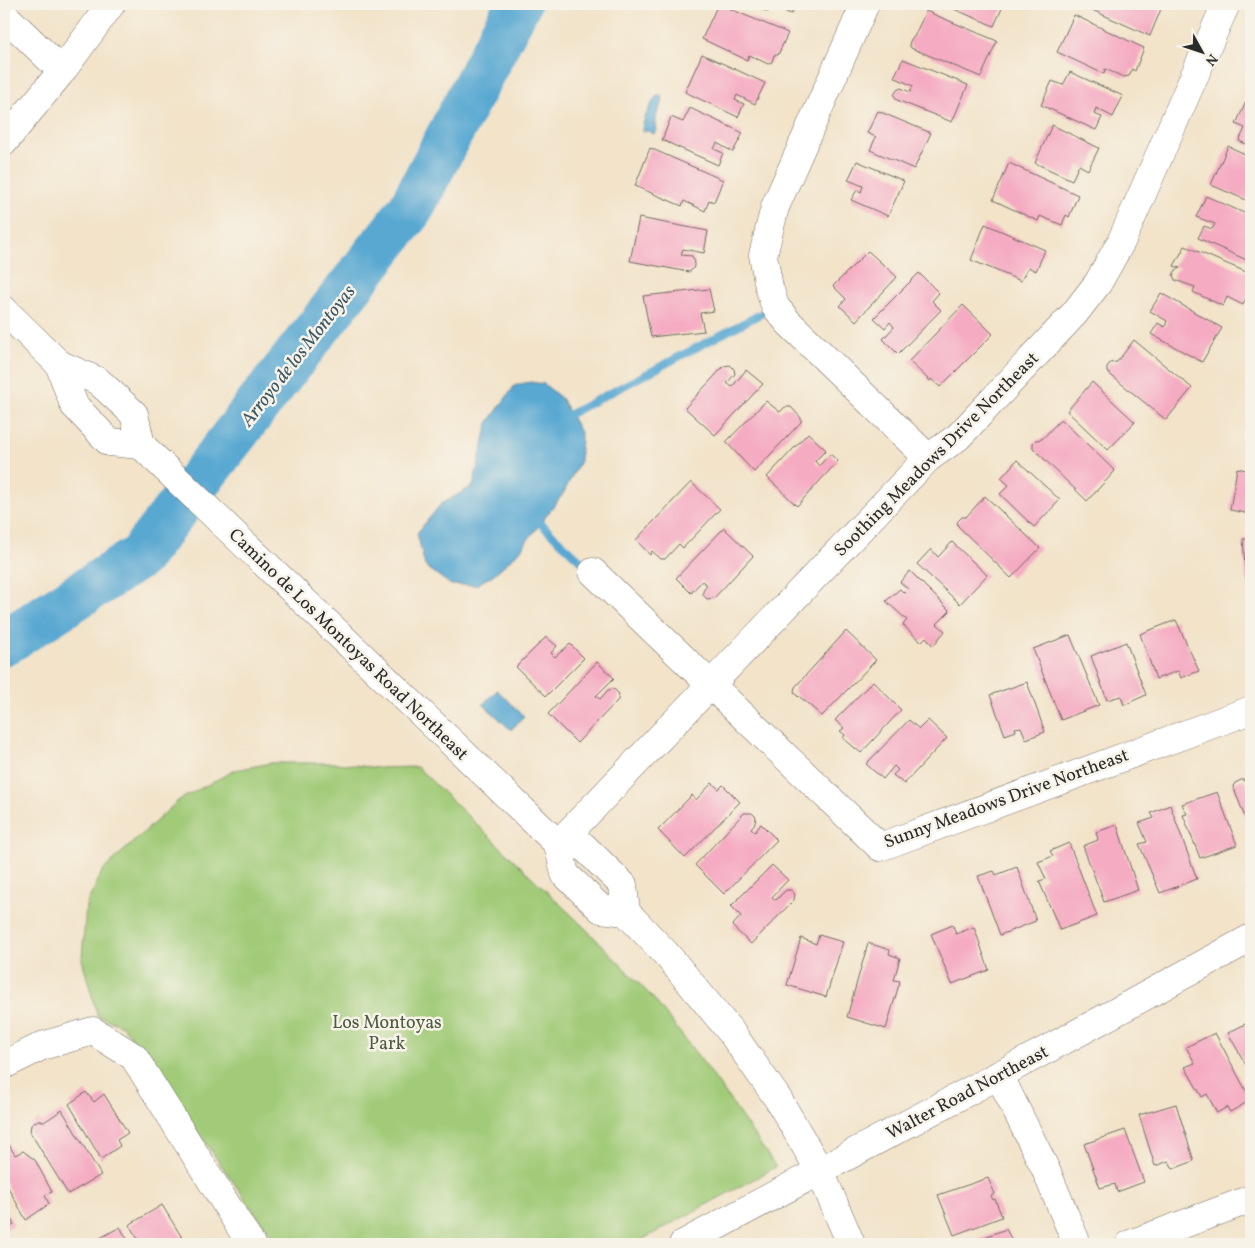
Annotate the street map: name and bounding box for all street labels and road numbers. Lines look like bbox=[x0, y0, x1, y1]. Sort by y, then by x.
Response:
street label: Soothing Meadows Drive Northeast bbox=[829, 347, 1045, 563]
street label: Camino de Los Montoyas Road Northeast bbox=[222, 523, 473, 767]
street label: Sunny Meadows Drive Northeast bbox=[881, 743, 1132, 855]
street label: Walter Road Northeast bbox=[882, 1040, 1053, 1147]

